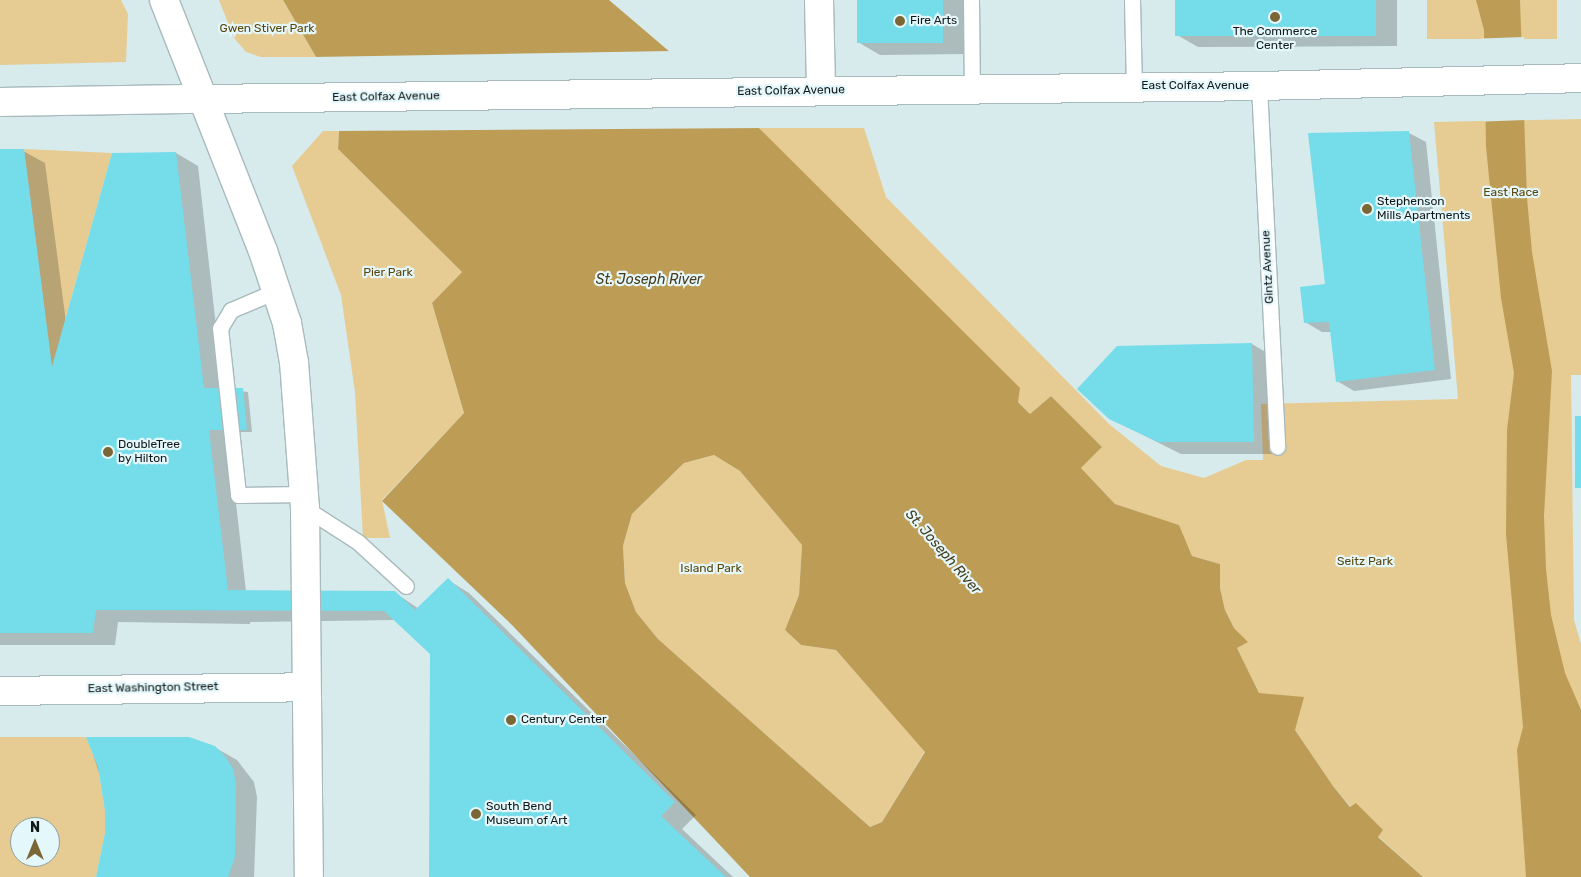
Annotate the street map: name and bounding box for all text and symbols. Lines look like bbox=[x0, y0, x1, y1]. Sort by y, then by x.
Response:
marker: The Commerce Center bbox=[1269, 11, 1281, 23]
place label: Fire Arts bbox=[910, 14, 957, 28]
marker: Fire Arts bbox=[894, 15, 906, 27]
park label: Gwen Stiver Park bbox=[219, 22, 315, 36]
place label: The Commerce Center bbox=[1233, 25, 1317, 53]
street label: East Colfax Avenue bbox=[1141, 79, 1249, 93]
street label: East Colfax Avenue bbox=[737, 83, 845, 99]
street label: East Colfax Avenue bbox=[332, 89, 440, 105]
park label: East Race bbox=[1483, 186, 1539, 200]
place label: Stephenson Mills Apartments bbox=[1377, 195, 1471, 223]
marker: Stephenson Mills Apartments bbox=[1361, 203, 1373, 215]
street label: Gintz Avenue bbox=[1259, 230, 1277, 304]
park label: Pier Park bbox=[363, 266, 413, 280]
water label: St. Joseph River bbox=[596, 272, 702, 288]
place label: DoubleTree by Hilton bbox=[118, 438, 180, 466]
marker: DoubleTree by Hilton bbox=[102, 446, 114, 458]
water label: St. Joseph River bbox=[902, 506, 984, 598]
park label: Seitz Park bbox=[1337, 555, 1393, 569]
park label: Island Park bbox=[680, 562, 742, 576]
street label: East Washington Street bbox=[87, 680, 219, 696]
place label: Century Center bbox=[521, 713, 607, 727]
marker: Century Center bbox=[505, 714, 517, 726]
place label: South Bend Museum of Art bbox=[486, 800, 568, 828]
marker: South Bend Museum of Art bbox=[470, 808, 482, 820]
north arrow bbox=[10, 817, 60, 867]
text: N bbox=[30, 819, 40, 836]

